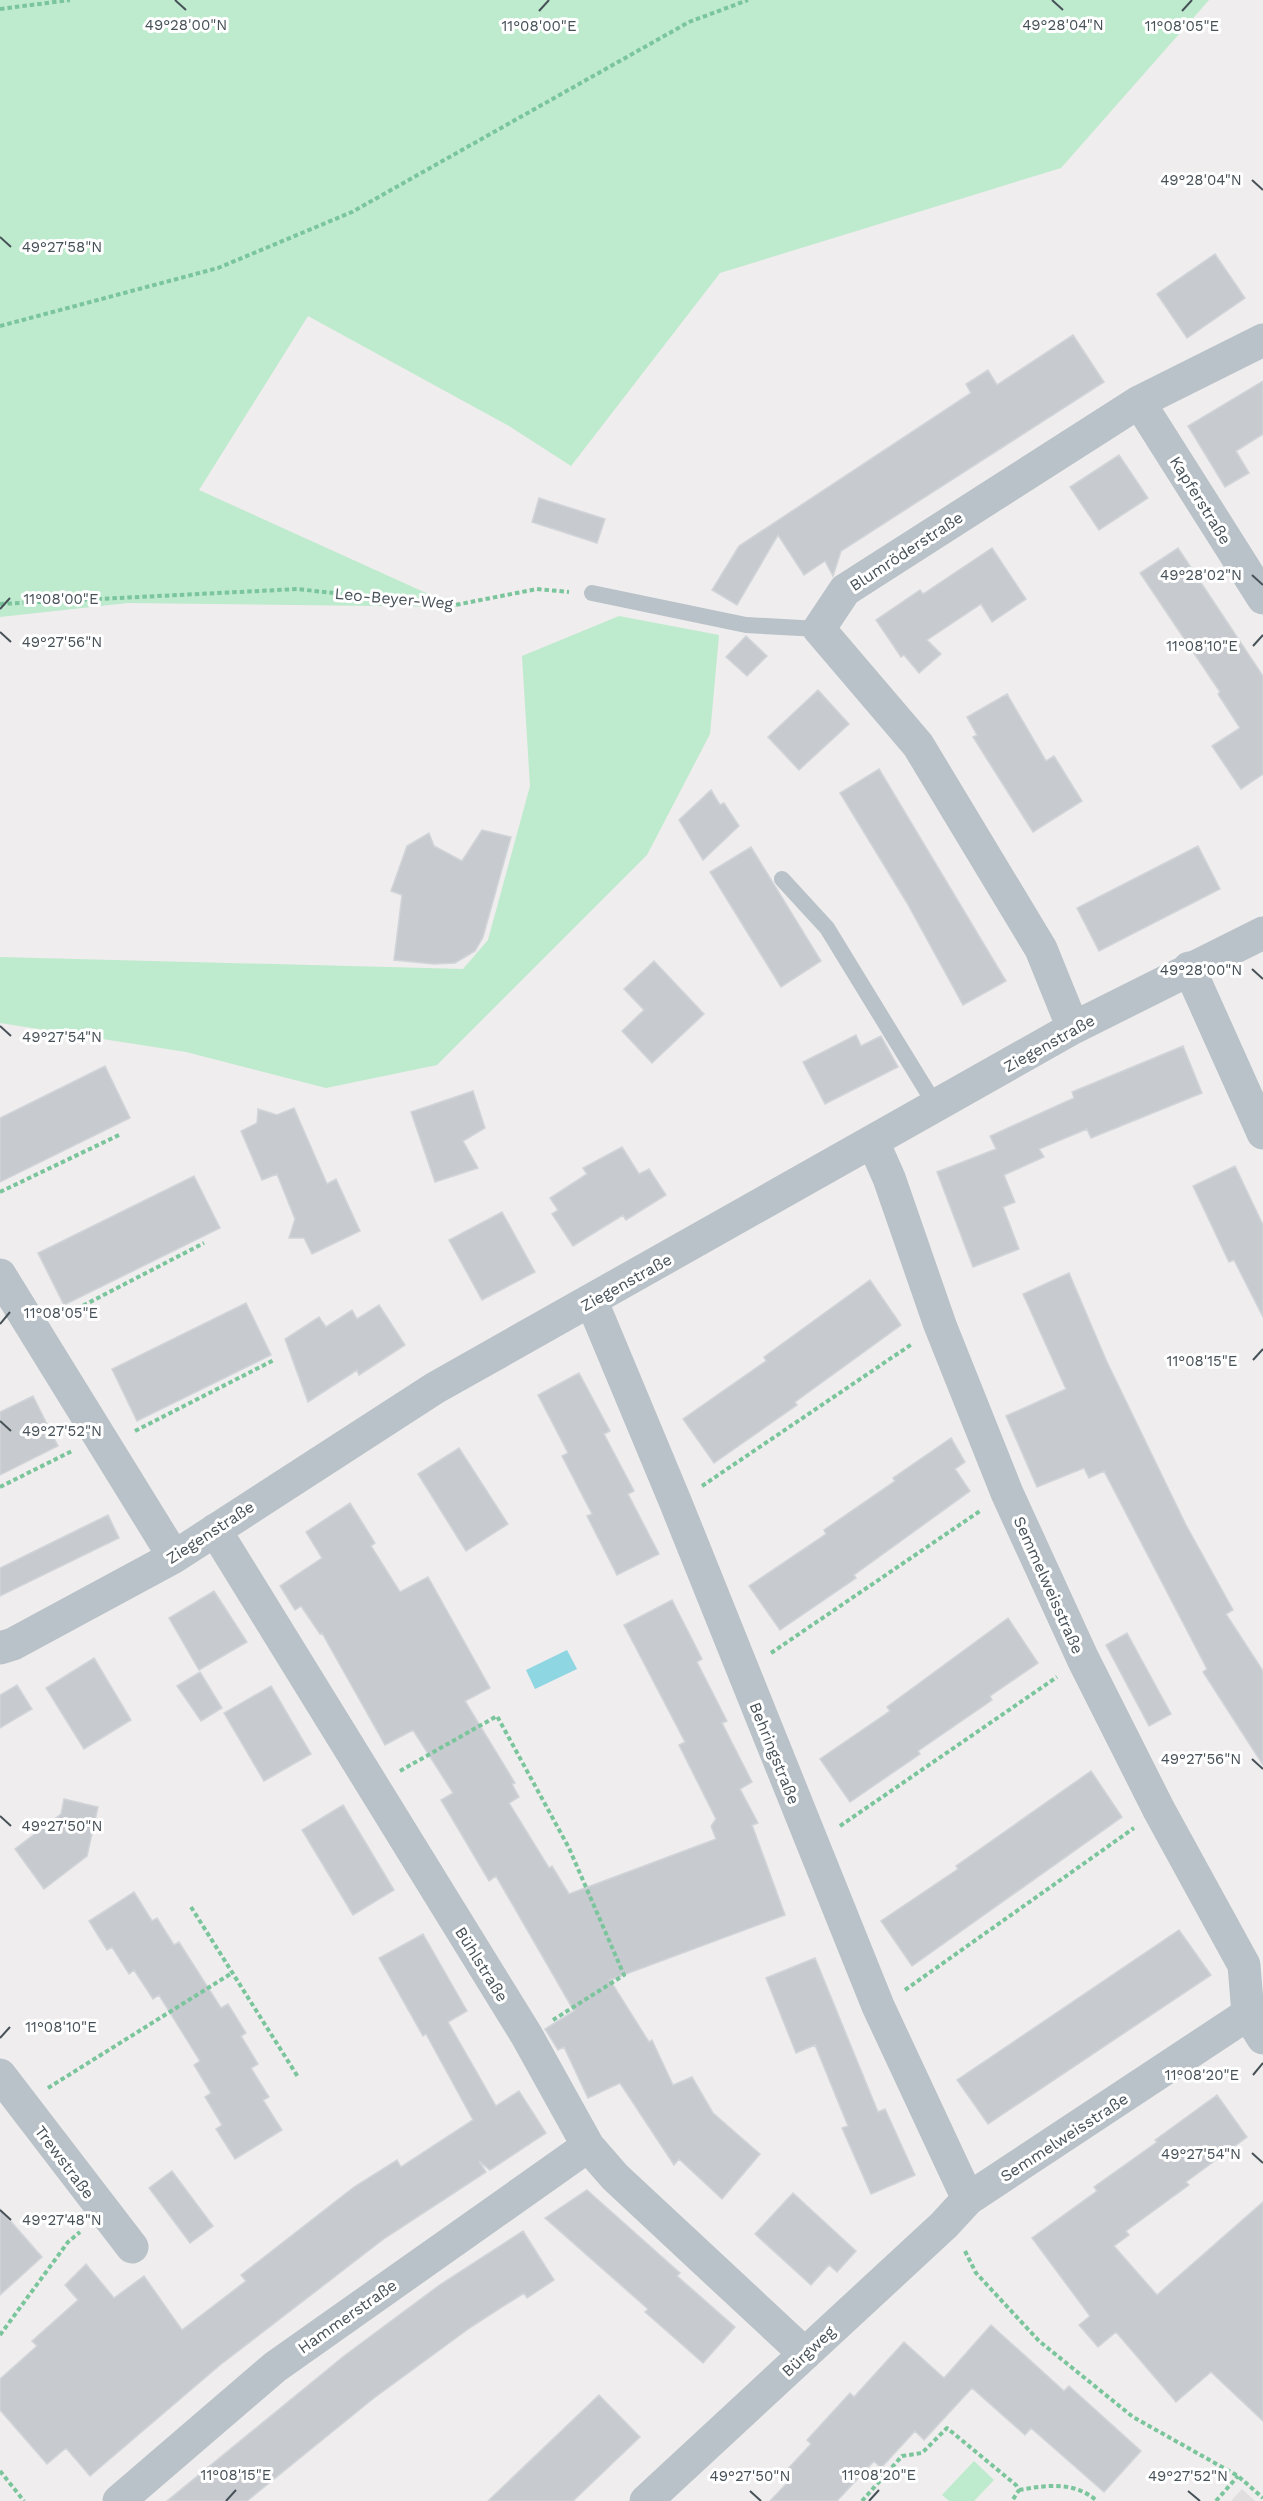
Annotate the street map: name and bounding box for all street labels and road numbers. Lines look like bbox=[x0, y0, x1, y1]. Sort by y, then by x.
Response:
street label: Kapferstraße bbox=[1166, 453, 1235, 548]
street label: Blumröderstraße bbox=[846, 508, 967, 595]
street label: Leo-Beyer-Weg bbox=[334, 584, 454, 613]
street label: Ziegenstraße bbox=[1001, 1011, 1098, 1076]
street label: Ziegenstraße bbox=[578, 1250, 675, 1315]
street label: Ziegenstraße bbox=[163, 1497, 258, 1568]
street label: Semmelweisstraße bbox=[1010, 1514, 1087, 1657]
street label: Behringstraße bbox=[745, 1699, 804, 1807]
street label: Bühlstraße bbox=[451, 1923, 512, 2005]
street label: Semmelweisstraße bbox=[997, 2089, 1132, 2186]
street label: Trewstraße bbox=[31, 2122, 98, 2203]
street label: Hammerstraße bbox=[294, 2275, 400, 2358]
street label: Bürgweg bbox=[778, 2322, 839, 2381]

